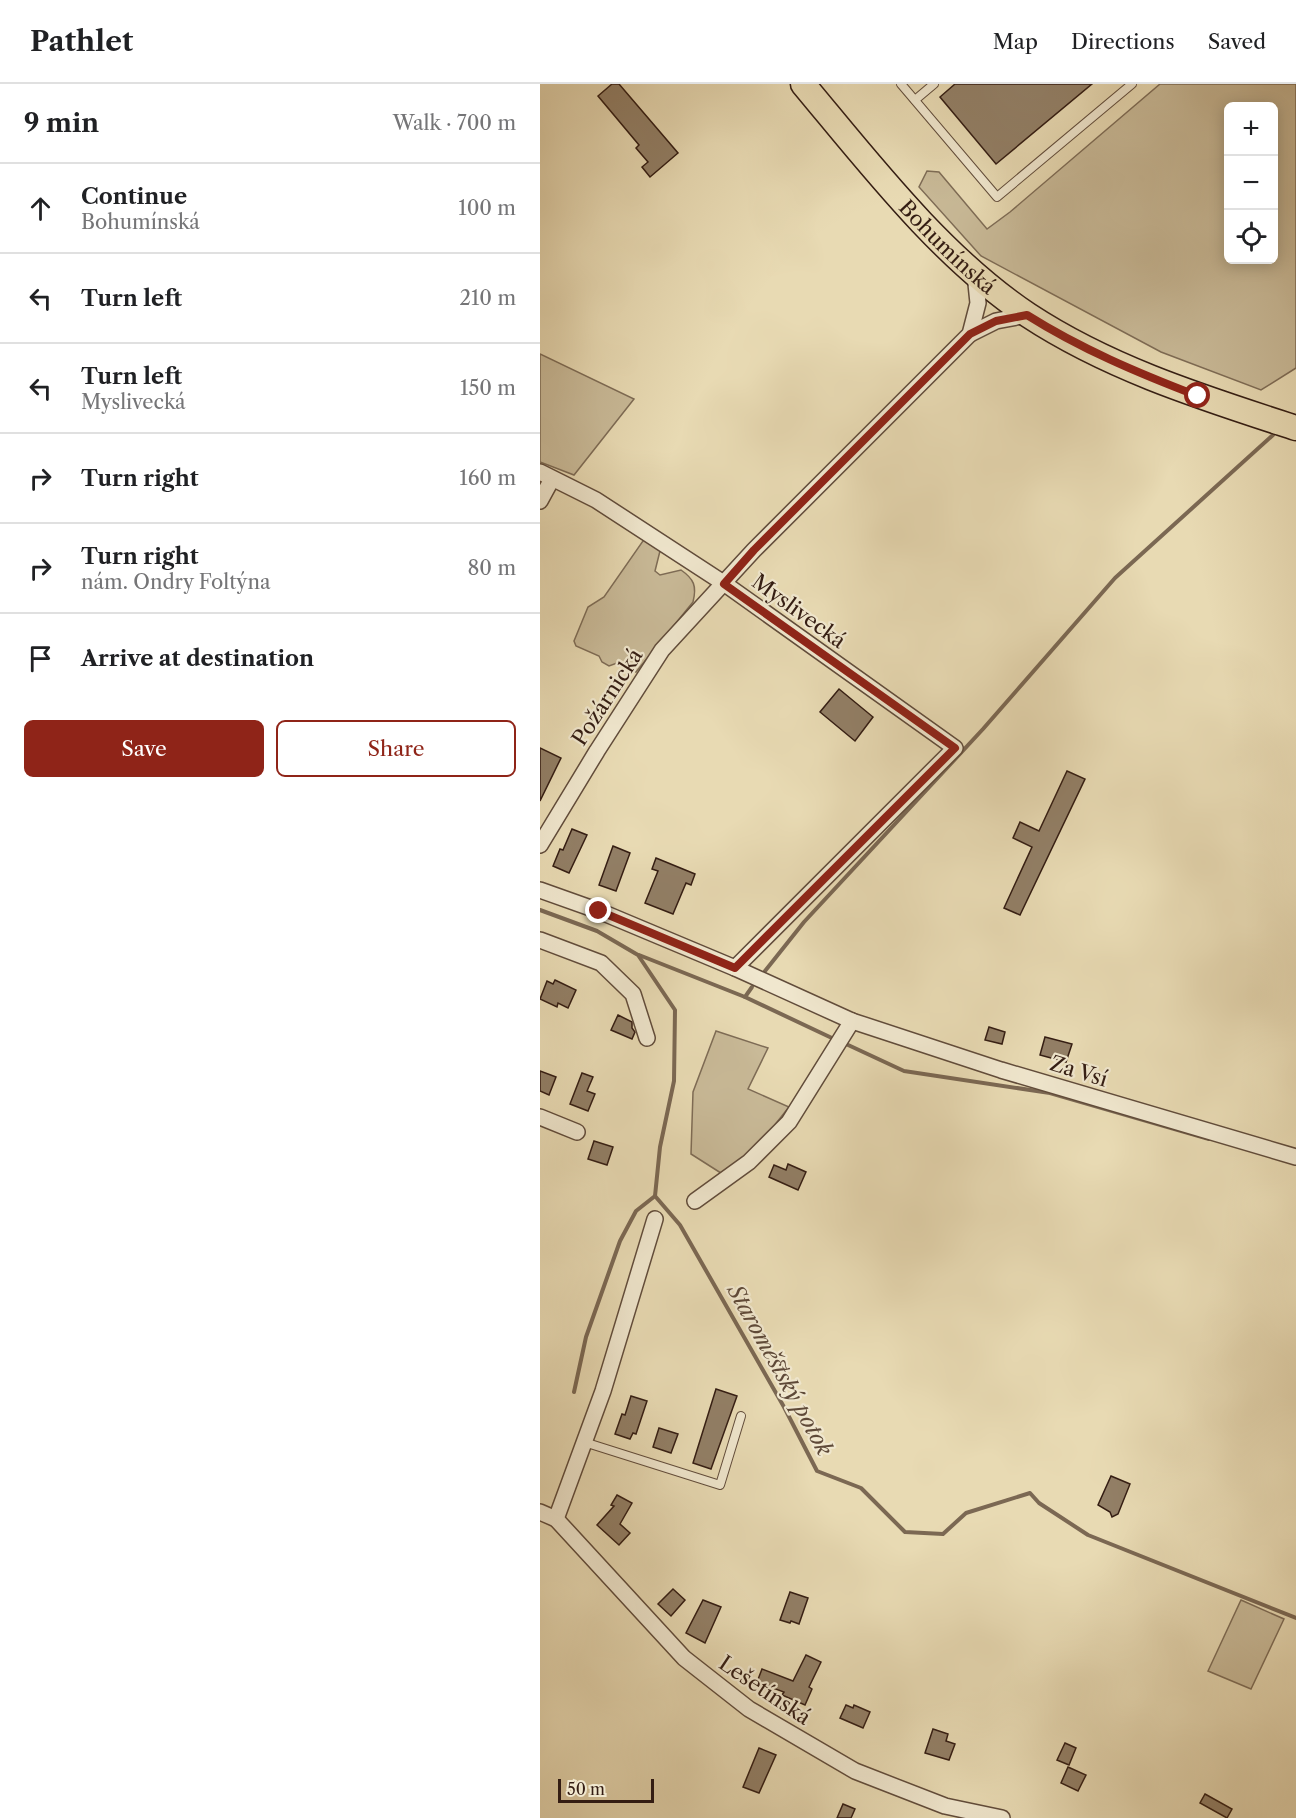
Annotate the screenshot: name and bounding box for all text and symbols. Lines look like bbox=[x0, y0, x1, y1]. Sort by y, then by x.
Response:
text: Pathlet bbox=[30, 24, 133, 58]
text: Map bbox=[993, 29, 1038, 54]
text: Directions bbox=[1071, 29, 1175, 54]
text: Saved bbox=[1208, 29, 1266, 54]
map controls bbox=[1224, 102, 1278, 264]
button: + bbox=[1224, 102, 1278, 156]
text: 9 min bbox=[24, 107, 99, 139]
text: Walk · 700 m bbox=[393, 111, 516, 135]
button: − bbox=[1224, 156, 1278, 210]
text: Continue bbox=[81, 183, 187, 210]
icon: ahead bbox=[24, 192, 57, 225]
street label: Bohumínská bbox=[894, 194, 1002, 300]
text: 100 m bbox=[458, 196, 516, 220]
text: Bohumínská bbox=[81, 210, 200, 234]
button: locate bbox=[1224, 210, 1278, 264]
icon: left bbox=[24, 282, 57, 315]
text: Turn left bbox=[81, 285, 182, 312]
text: 210 m bbox=[459, 286, 516, 310]
text: Turn left bbox=[81, 363, 182, 390]
icon: left bbox=[24, 372, 57, 405]
text: 150 m bbox=[460, 376, 516, 400]
route start bbox=[1184, 382, 1210, 408]
text: Myslivecká bbox=[81, 390, 186, 414]
icon: right bbox=[24, 462, 57, 495]
text: Turn right bbox=[81, 465, 199, 492]
text: 160 m bbox=[459, 466, 516, 490]
text: Turn right bbox=[81, 543, 199, 570]
icon: right bbox=[24, 552, 57, 585]
text: 80 m bbox=[468, 556, 516, 580]
street label: Myslivecká bbox=[747, 569, 852, 654]
text: nám. Ondry Foltýna bbox=[81, 570, 270, 594]
icon: arrive bbox=[24, 642, 57, 675]
street label: Požárnická bbox=[566, 643, 648, 750]
text: Arrive at destination bbox=[81, 645, 314, 672]
button: Save bbox=[24, 720, 264, 777]
button: Share bbox=[276, 720, 516, 777]
route end bbox=[585, 897, 611, 923]
street label: Za Vsí bbox=[1047, 1050, 1111, 1092]
water label: Staroměstský potok bbox=[721, 1278, 839, 1461]
street label: Lešetínská bbox=[714, 1650, 816, 1730]
scale bar bbox=[558, 1776, 654, 1804]
text: 50 m bbox=[567, 1779, 605, 1799]

